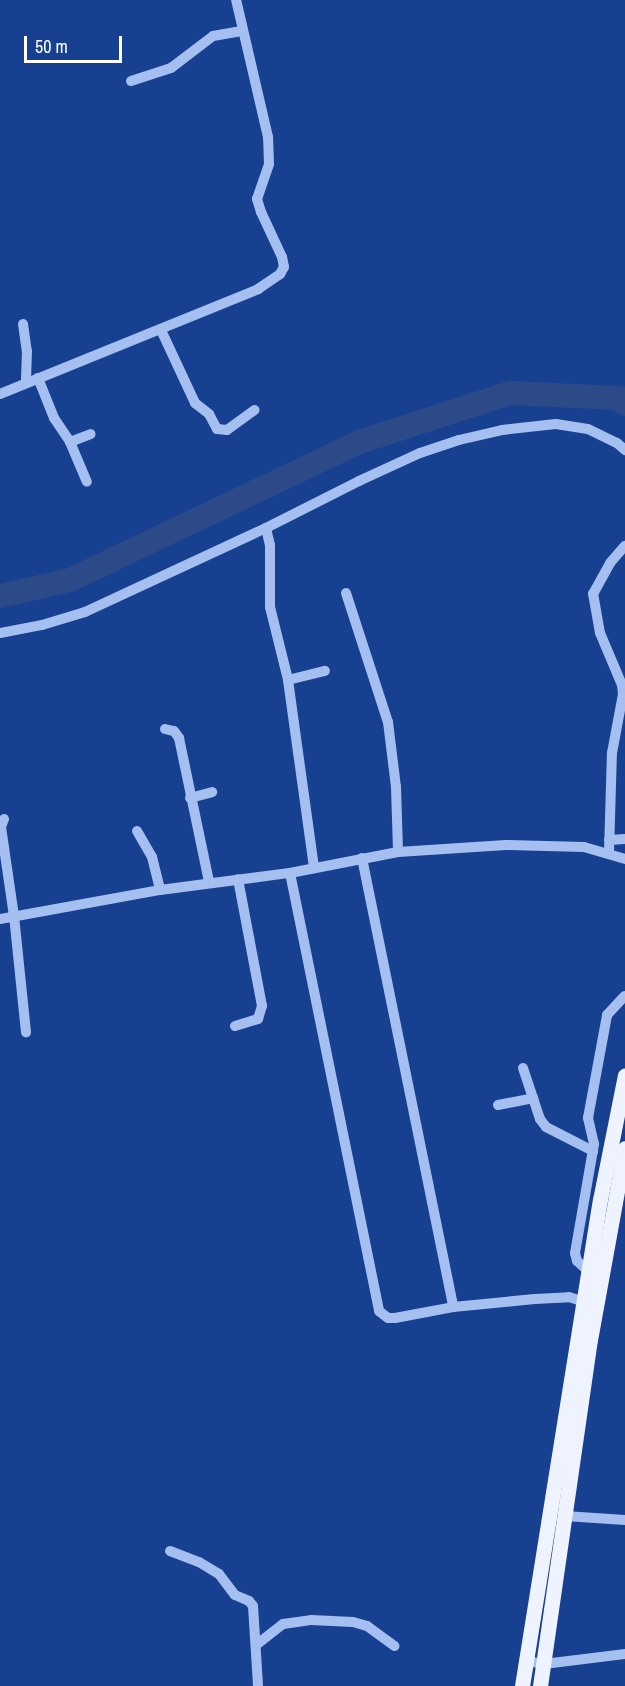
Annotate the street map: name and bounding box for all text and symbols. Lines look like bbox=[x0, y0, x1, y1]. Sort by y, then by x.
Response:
scale bar bbox=[27, 24, 124, 62]
text: 50 m bbox=[35, 34, 68, 59]

